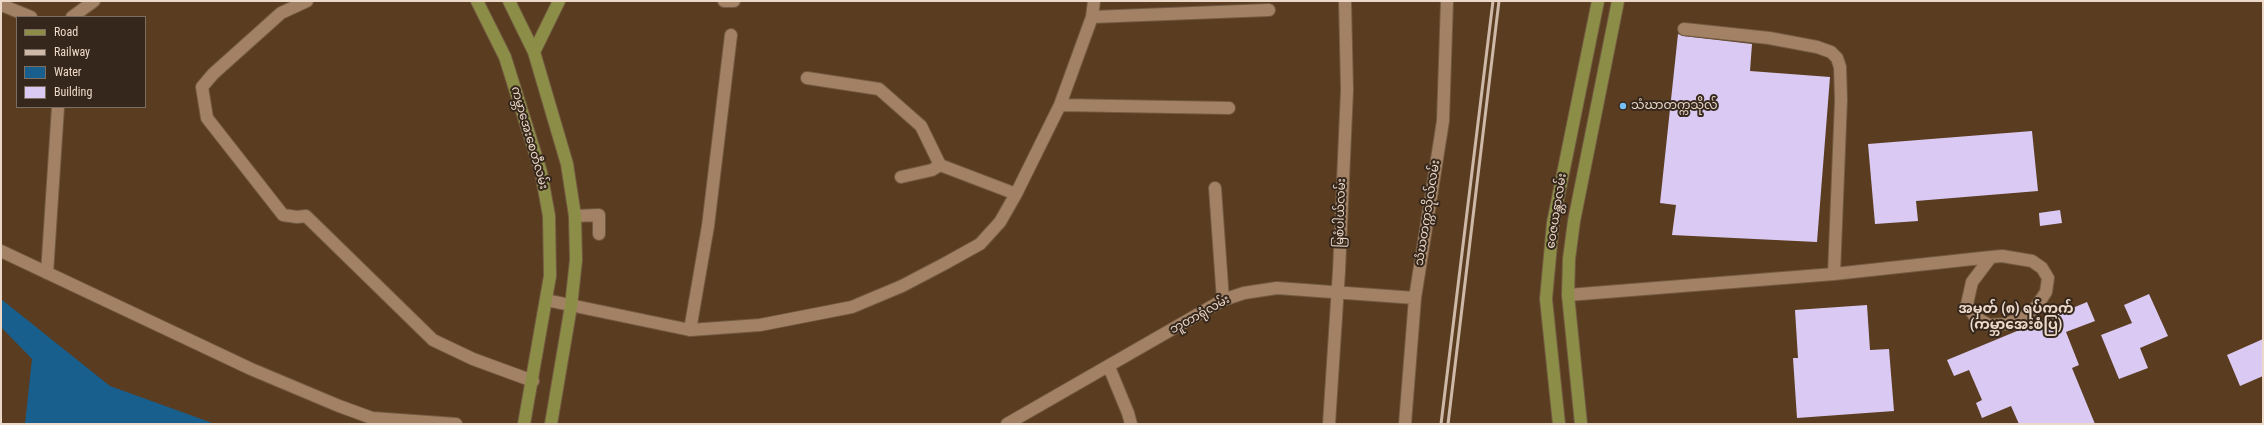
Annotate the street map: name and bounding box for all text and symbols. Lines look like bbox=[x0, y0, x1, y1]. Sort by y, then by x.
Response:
legend bbox=[16, 16, 146, 108]
text: Road bbox=[54, 25, 78, 39]
text: Railway bbox=[54, 45, 90, 59]
text: Water bbox=[54, 65, 82, 79]
text: Building bbox=[54, 85, 92, 99]
street label: ကမ္ဘာအေးစေတီလမ်း bbox=[507, 85, 551, 191]
place label: သံဃာတက္ကသိုလ် bbox=[1631, 99, 1717, 113]
marker: သံဃာတက္ကသိုလ် bbox=[1618, 101, 1628, 111]
street label: သံဃတက္ကသိုလ်လမ်း bbox=[1413, 159, 1443, 267]
street label: ဝေဇယန္တာလမ်း bbox=[1544, 172, 1570, 250]
street label: မြစံပါယ်လမ်း bbox=[1333, 178, 1349, 248]
street label: ဘူတာရုံလမ်း bbox=[1167, 293, 1233, 337]
district label: အမှတ် (၈) ရပ်ကွက် (ကမ္ဘာအေးစံပြ) bbox=[1959, 301, 2073, 334]

